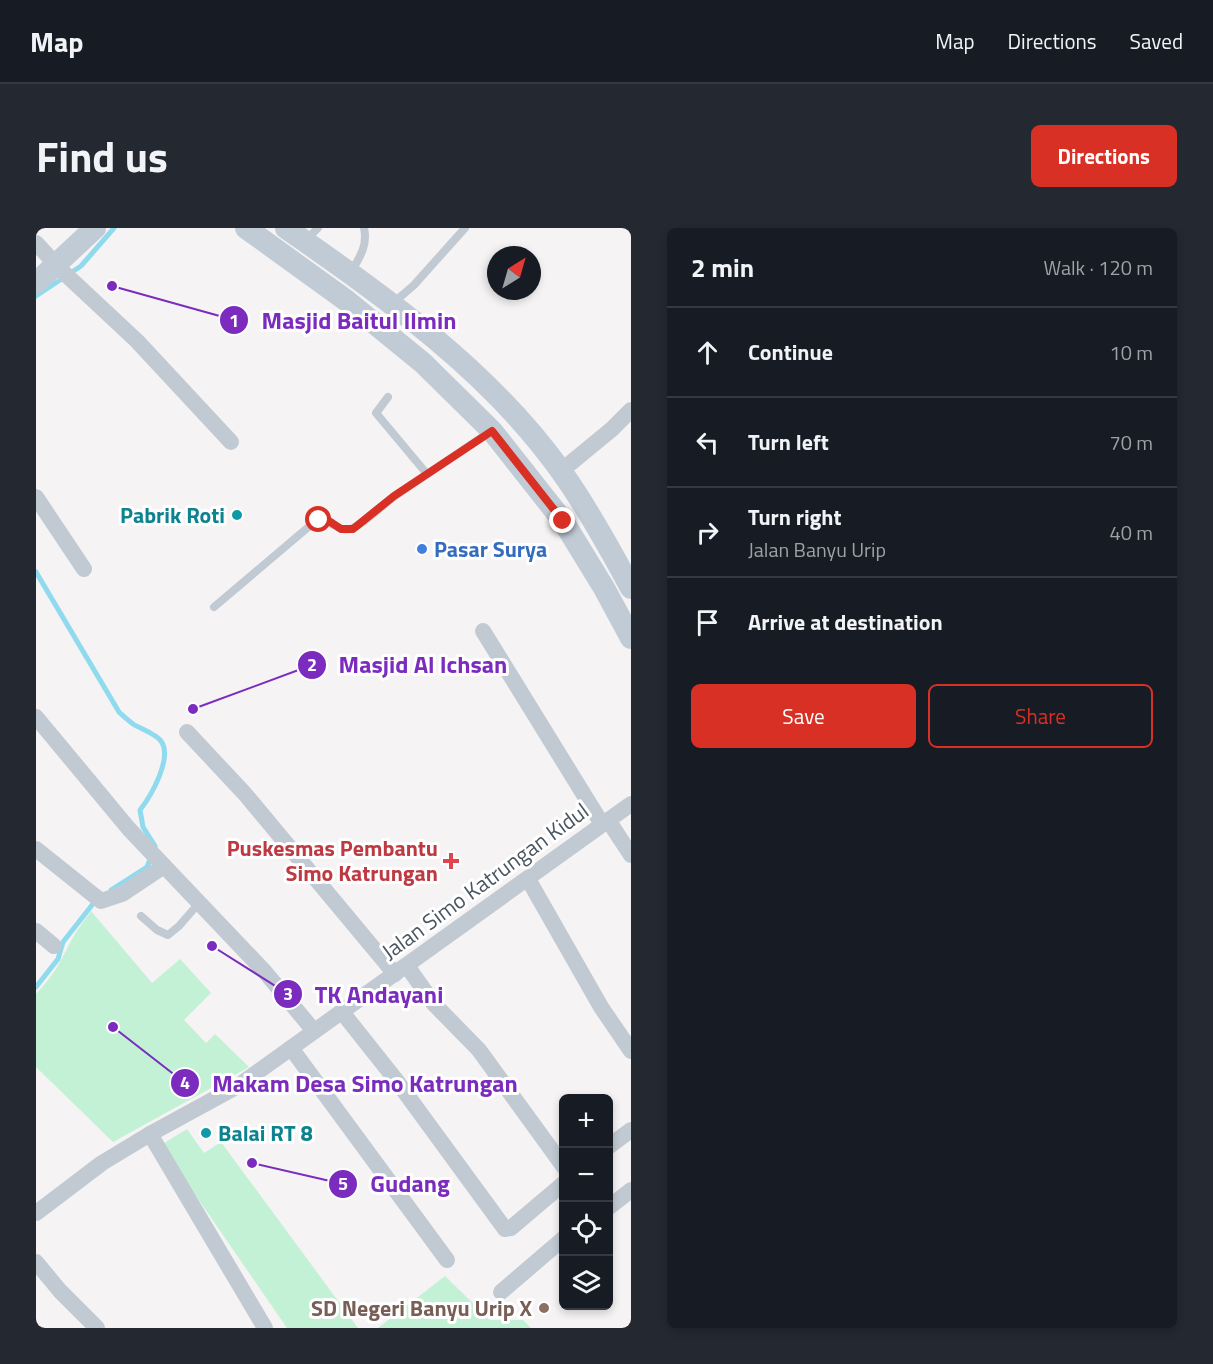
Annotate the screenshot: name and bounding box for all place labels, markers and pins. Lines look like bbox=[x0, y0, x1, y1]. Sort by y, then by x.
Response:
callout: Masjid Baitul Ilmin bbox=[219, 299, 468, 341]
place label: Pabrik Roti bbox=[120, 498, 225, 532]
marker: Pabrik Roti bbox=[230, 508, 244, 522]
place label: Pasar Surya bbox=[434, 532, 547, 566]
marker: Pasar Surya bbox=[415, 542, 429, 556]
callout: Masjid Al Ichsan bbox=[297, 644, 519, 686]
place label: Puskesmas Pembantu Simo Katrungan bbox=[227, 831, 438, 890]
marker: Puskesmas Pembantu Simo Katrungan bbox=[442, 852, 460, 870]
callout: TK Andayani bbox=[273, 973, 456, 1015]
callout: Makam Desa Simo Katrungan bbox=[170, 1062, 530, 1104]
place label: Balai RT 8 bbox=[218, 1116, 313, 1150]
marker: Balai RT 8 bbox=[199, 1126, 213, 1140]
callout: Gudang bbox=[328, 1163, 462, 1205]
place label: SD Negeri Banyu Urip X bbox=[311, 1291, 532, 1325]
marker: SD Negeri Banyu Urip X bbox=[537, 1301, 551, 1315]

